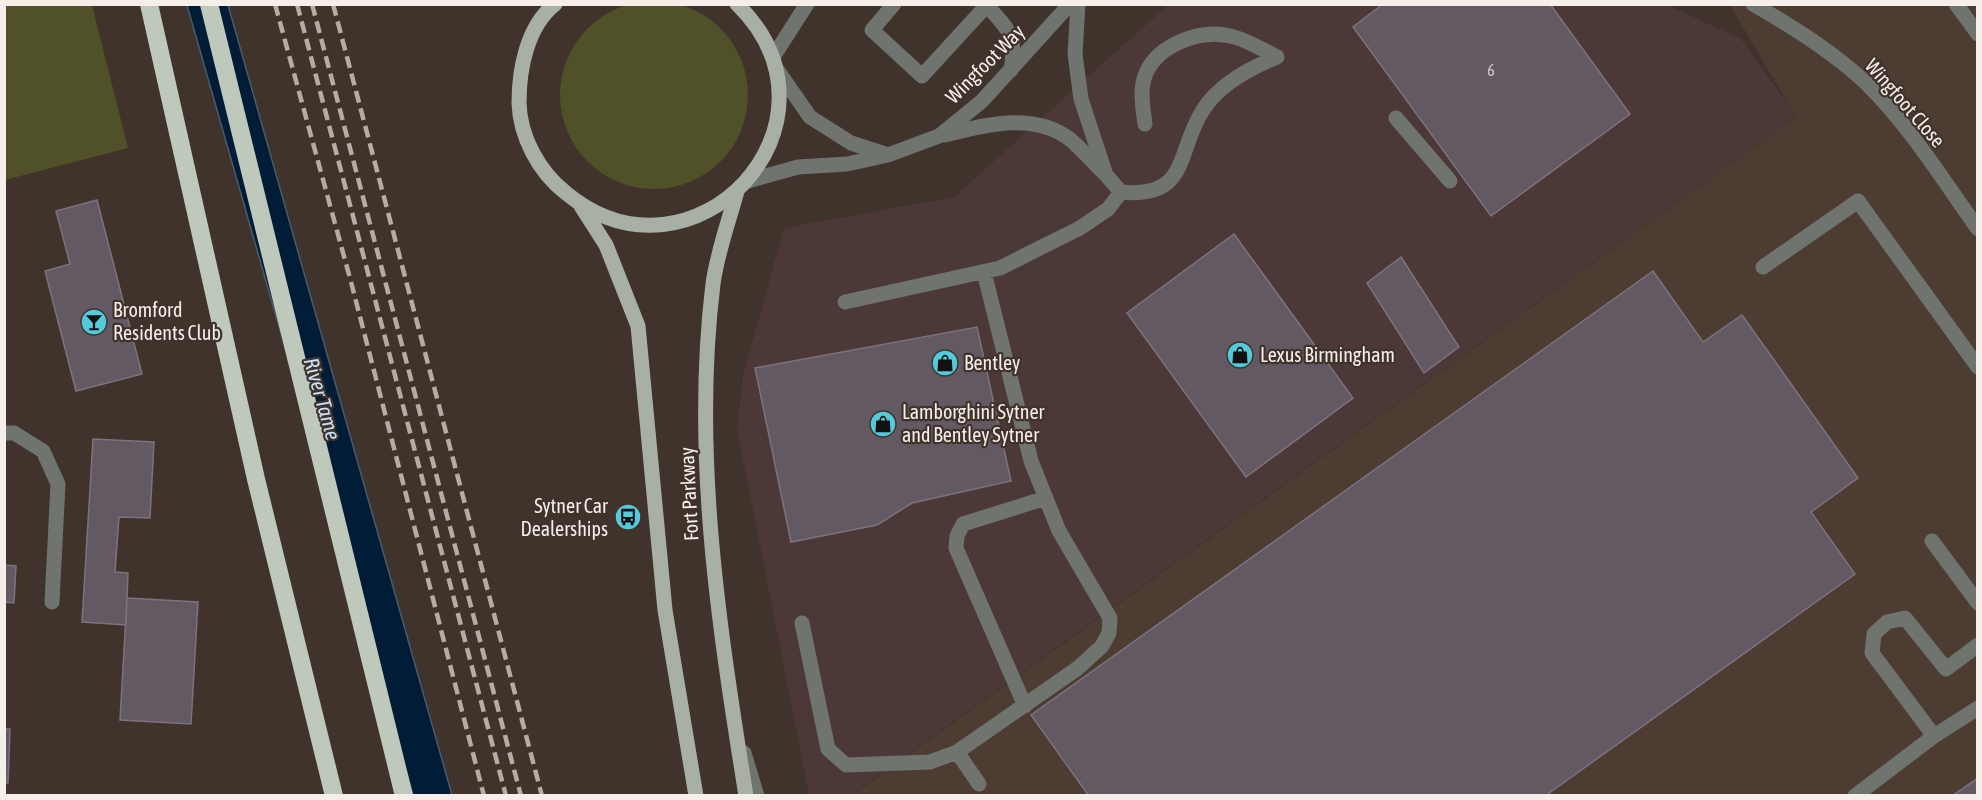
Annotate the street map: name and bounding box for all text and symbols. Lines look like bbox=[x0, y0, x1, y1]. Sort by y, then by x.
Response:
street label: Wingfoot Way bbox=[941, 20, 1029, 108]
street label: Wingfoot Close bbox=[1861, 54, 1950, 152]
house number: 6 bbox=[1487, 61, 1495, 79]
place label: Bromford Residents Club bbox=[113, 298, 221, 344]
bar icon: Bromford Residents Club bbox=[79, 307, 109, 337]
shop icon: Lexus Birmingham bbox=[1225, 340, 1255, 370]
place label: Lexus Birmingham bbox=[1260, 343, 1395, 366]
shop icon: Bentley bbox=[930, 348, 960, 378]
place label: Bentley bbox=[964, 351, 1020, 374]
water label: River Tame bbox=[300, 355, 346, 443]
place label: Lamborghini Sytner and Bentley Sytner bbox=[902, 400, 1046, 446]
shop icon: Lamborghini Sytner and Bentley Sytner bbox=[868, 409, 898, 439]
street label: Fort Parkway bbox=[675, 447, 702, 542]
place label: Sytner Car Dealerships bbox=[520, 494, 609, 540]
bus stop icon: Sytner Car Dealerships bbox=[613, 502, 643, 532]

